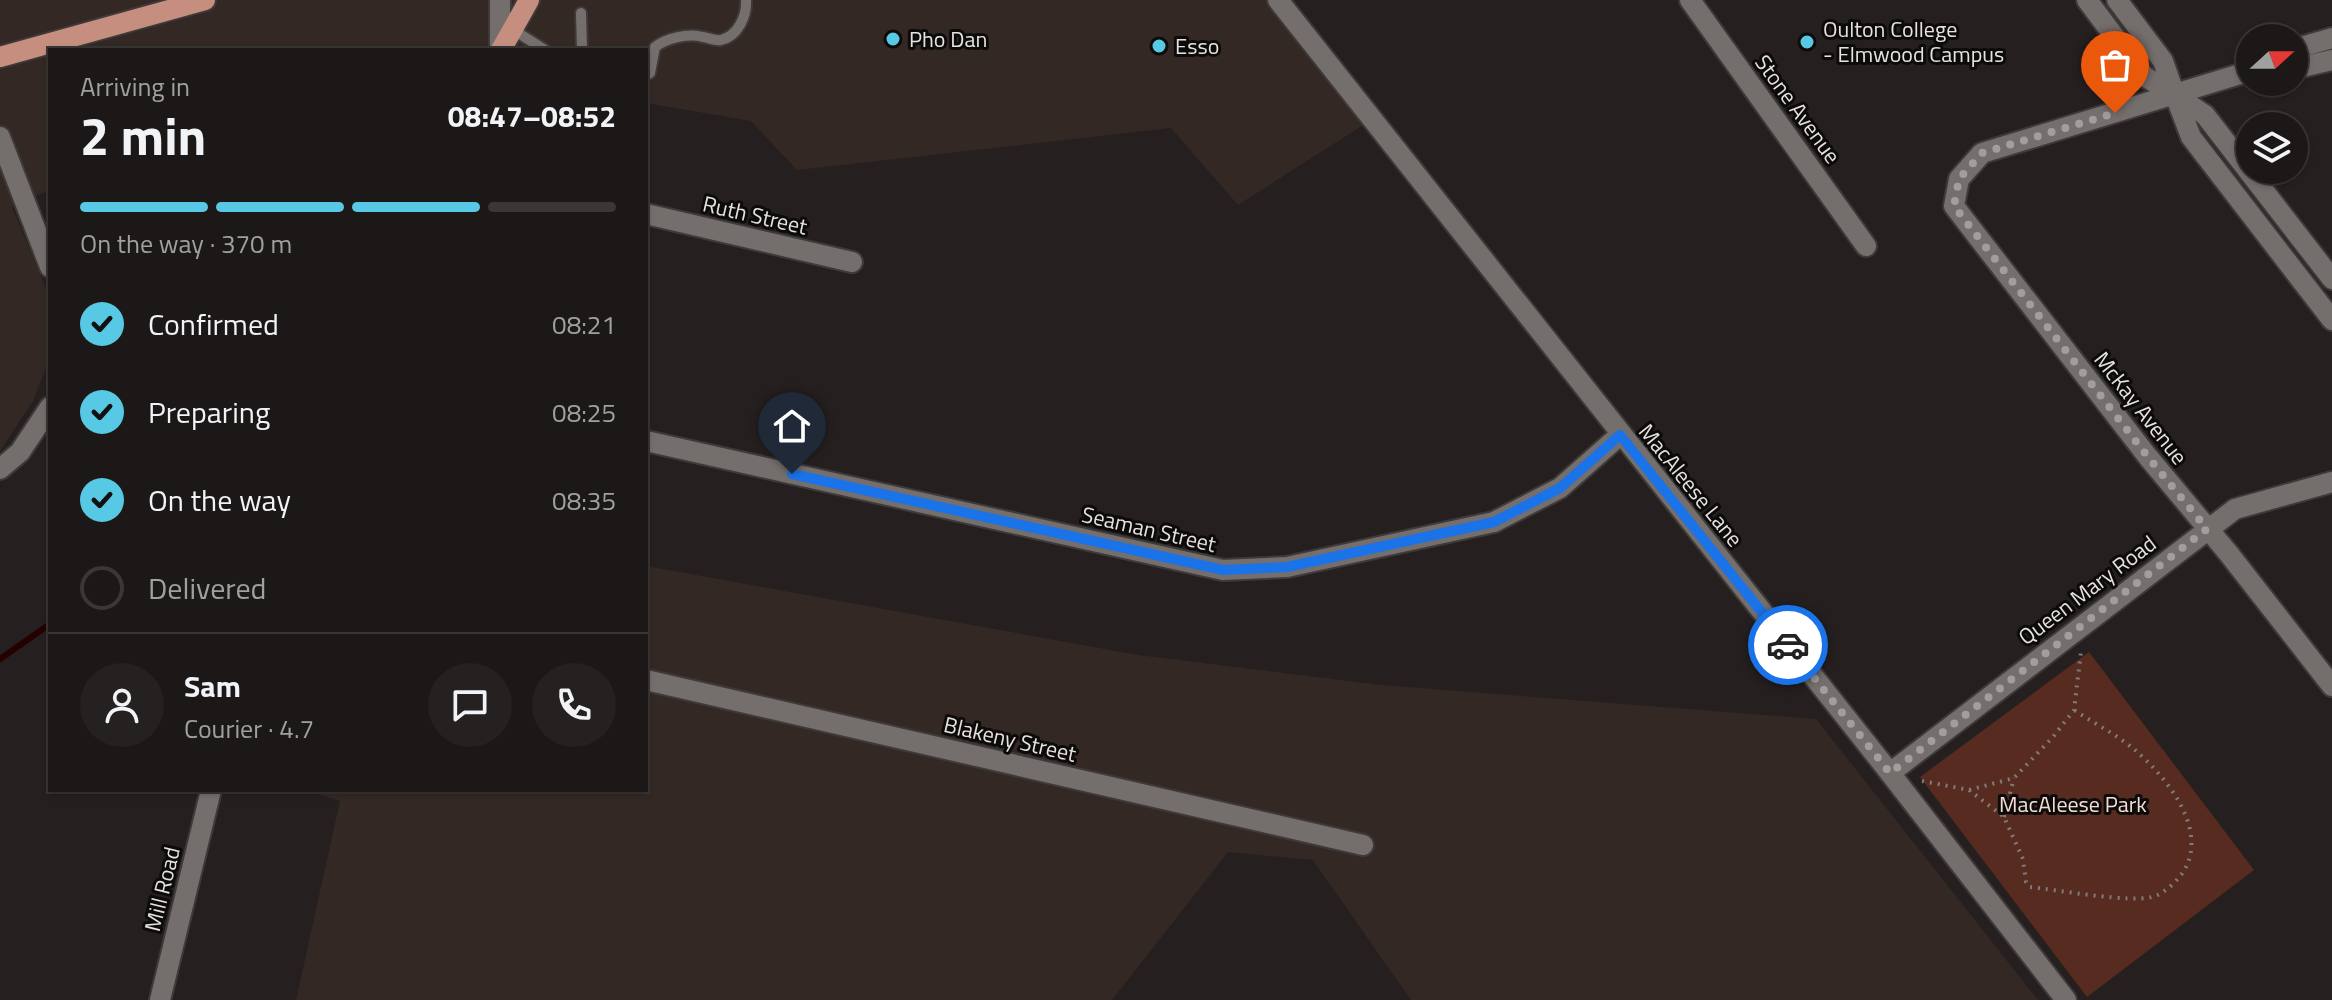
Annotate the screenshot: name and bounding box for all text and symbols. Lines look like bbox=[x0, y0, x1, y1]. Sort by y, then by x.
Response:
place label: Oulton College - Elmwood Campus bbox=[1823, 12, 2004, 71]
place label: Pho Dan bbox=[909, 22, 987, 56]
north arrow bbox=[2236, 24, 2308, 96]
map controls bbox=[2236, 24, 2308, 184]
place label: Esso bbox=[1175, 29, 1219, 63]
marker: Pho Dan bbox=[884, 30, 902, 48]
pin bbox=[2081, 31, 2149, 113]
marker: Oulton College - Elmwood Campus bbox=[1798, 33, 1816, 51]
marker: Esso bbox=[1150, 37, 1168, 55]
icon: bag bbox=[2093, 43, 2137, 87]
street label: Stone Avenue bbox=[1747, 47, 1849, 171]
text: Arriving in bbox=[80, 67, 190, 106]
text: 08:47–08:52 bbox=[448, 93, 616, 139]
text: 2 min bbox=[80, 96, 206, 175]
button: layers bbox=[2236, 112, 2308, 184]
street label: Ruth Street bbox=[699, 186, 811, 244]
text: On the way · 370 m bbox=[80, 224, 292, 263]
text: Confirmed bbox=[148, 301, 279, 347]
icon: check bbox=[80, 302, 124, 346]
text: 08:21 bbox=[552, 305, 616, 344]
street label: McKay Avenue bbox=[2086, 344, 2196, 472]
text: Preparing bbox=[148, 389, 270, 435]
icon: check bbox=[80, 390, 124, 434]
pin bbox=[758, 392, 826, 474]
text: 08:25 bbox=[552, 393, 616, 432]
icon: home bbox=[770, 404, 814, 448]
street label: MacAleese Lane bbox=[1631, 416, 1751, 554]
text: On the way bbox=[148, 477, 291, 523]
icon: check bbox=[80, 478, 124, 522]
text: 08:35 bbox=[552, 481, 616, 520]
street label: Seaman Street bbox=[1079, 497, 1220, 561]
street label: Queen Mary Road bbox=[2011, 527, 2163, 653]
text: Delivered bbox=[148, 565, 266, 611]
courier bbox=[1748, 605, 1828, 685]
icon: car bbox=[1766, 623, 1810, 667]
button: person bbox=[80, 663, 164, 747]
text: Sam bbox=[184, 663, 241, 709]
button: chat bbox=[428, 663, 512, 747]
button: phone bbox=[532, 663, 616, 747]
street label: Blakeny Street bbox=[940, 707, 1080, 771]
text: Courier · 4.7 bbox=[184, 709, 314, 748]
park label: MacAleese Park bbox=[1999, 787, 2147, 821]
street label: Mill Road bbox=[135, 843, 189, 935]

